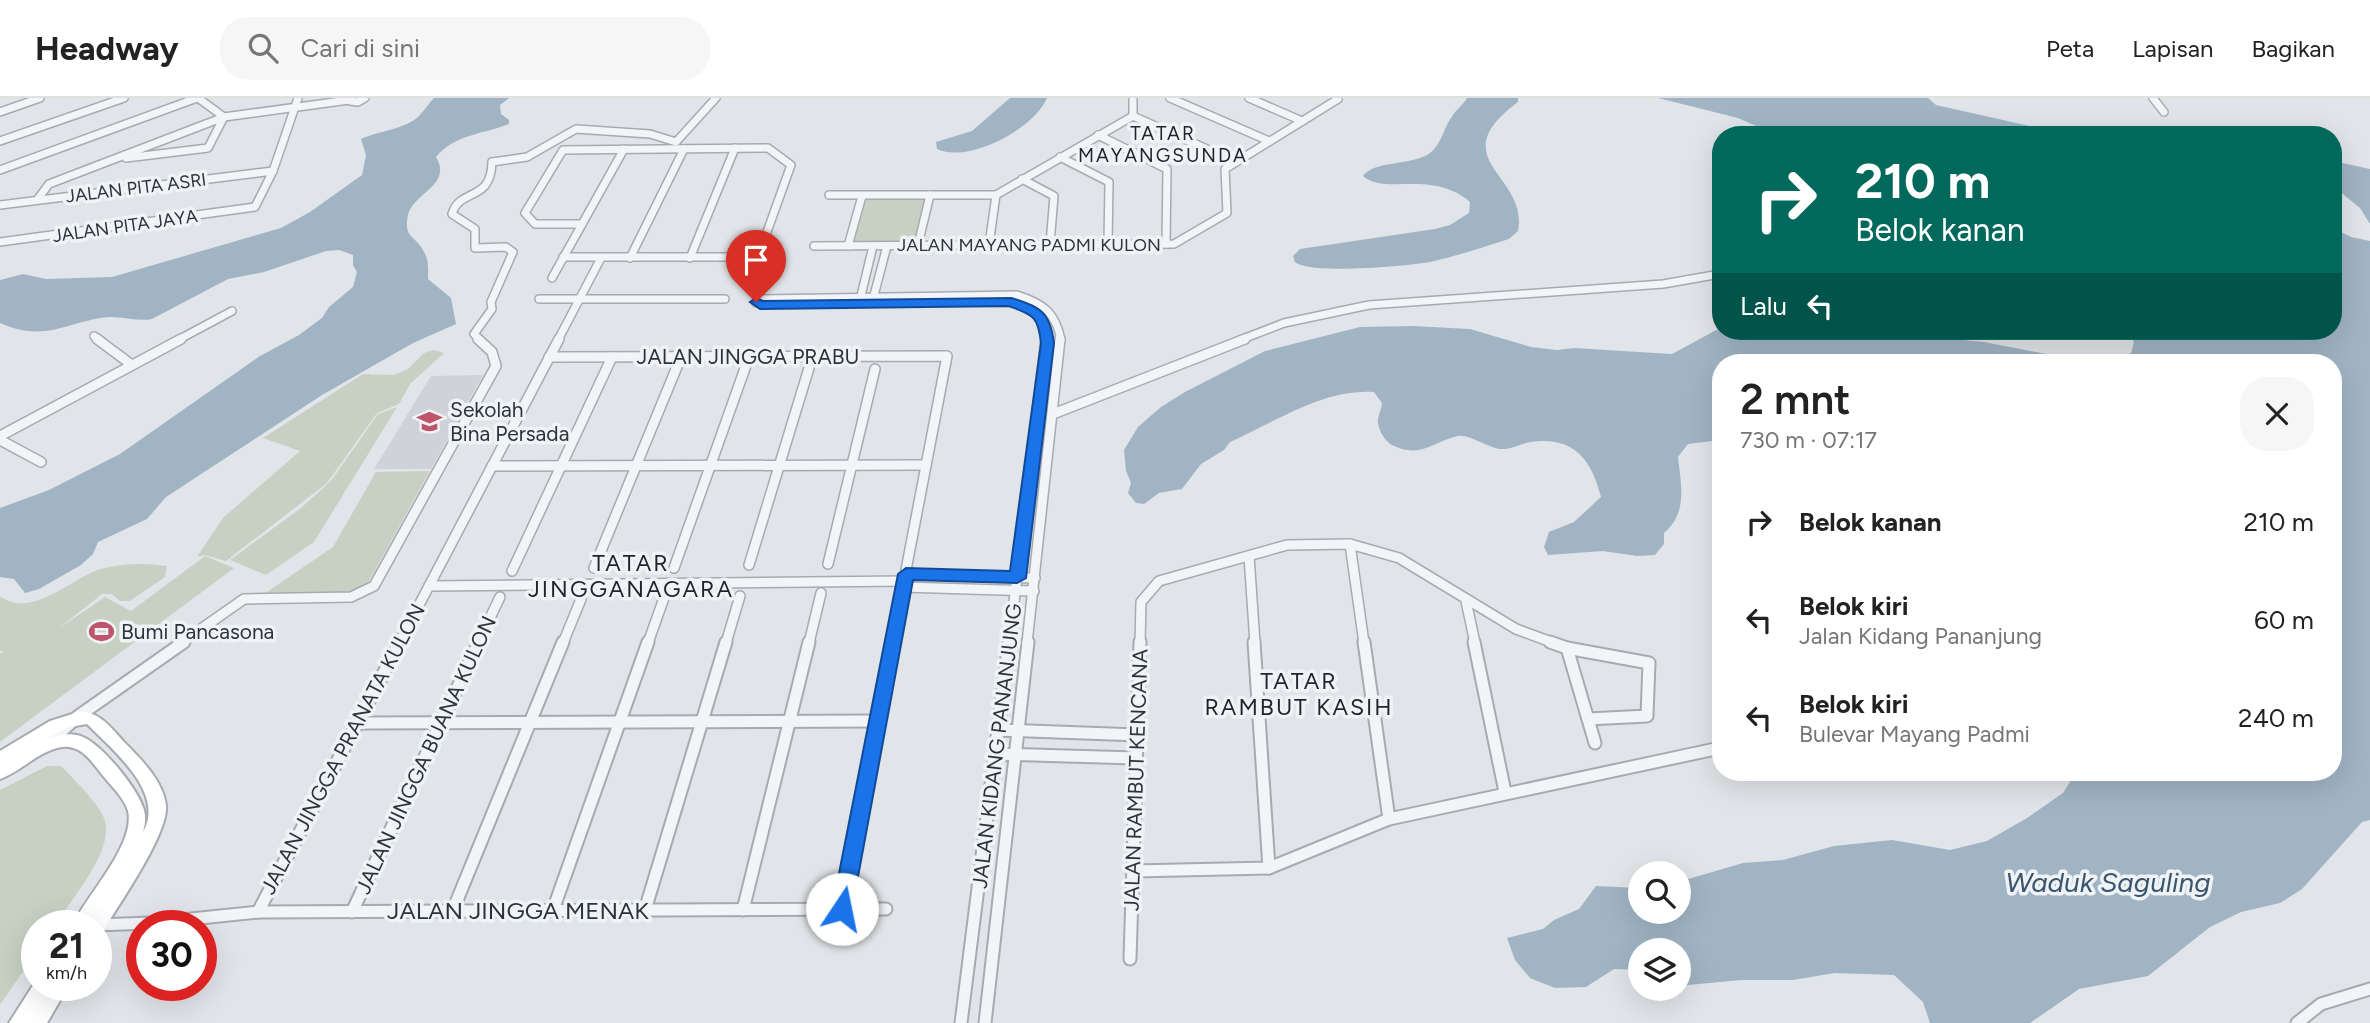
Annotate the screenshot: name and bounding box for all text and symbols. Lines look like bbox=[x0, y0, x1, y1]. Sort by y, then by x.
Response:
search box bbox=[220, 17, 710, 80]
text: Headway bbox=[35, 29, 178, 68]
icon: search bbox=[244, 29, 282, 67]
text: Cari di sini bbox=[300, 32, 420, 64]
text: Peta bbox=[2046, 34, 2094, 63]
text: Lapisan bbox=[2132, 34, 2213, 63]
text: Bagikan bbox=[2251, 34, 2335, 63]
district label: TATAR MAYANGSUNDA bbox=[1078, 122, 1248, 167]
text: 210 m bbox=[1855, 151, 1990, 210]
icon: right bbox=[1740, 154, 1831, 245]
street label: JALAN PITA ASRI bbox=[64, 168, 208, 208]
street label: JALAN PITA JAYA bbox=[51, 205, 199, 247]
text: Belok kanan bbox=[1855, 211, 2025, 249]
pin bbox=[726, 230, 786, 302]
street label: JALAN MAYANG PADMI KULON bbox=[897, 234, 1161, 256]
icon: arrive bbox=[737, 241, 775, 279]
icon: left bbox=[1801, 287, 1839, 325]
text: Lalu bbox=[1740, 290, 1787, 322]
street label: JALAN JINGGA PRABU bbox=[637, 344, 859, 369]
text: 2 mnt bbox=[1740, 374, 1851, 425]
button: close bbox=[2240, 377, 2314, 451]
place label: Sekolah Bina Persada bbox=[450, 397, 569, 446]
school or university icon: Sekolah Bina Persada bbox=[416, 408, 444, 436]
text: 730 m · 07:17 bbox=[1740, 426, 1877, 454]
icon: right bbox=[1740, 503, 1778, 541]
text: Belok kanan bbox=[1799, 506, 1942, 538]
text: 210 m bbox=[2244, 506, 2314, 538]
district label: TATAR JINGGANAGARA bbox=[528, 549, 734, 603]
text: Belok kiri bbox=[1799, 590, 1908, 622]
street label: JALAN JINGGA PRANATA KULON bbox=[255, 599, 430, 898]
icon: left bbox=[1740, 601, 1778, 639]
street label: JALAN KIDANG PANANJUNG bbox=[967, 602, 1026, 890]
text: 60 m bbox=[2254, 604, 2314, 636]
street label: JALAN JINGGA BUANA KULON bbox=[350, 612, 501, 898]
sports icon: Bumi Pancasona bbox=[87, 618, 115, 646]
place label: Bumi Pancasona bbox=[121, 619, 274, 644]
text: Jalan Kidang Pananjung bbox=[1799, 622, 2042, 650]
street label: JALAN RAMBUT KENCANA bbox=[1118, 648, 1153, 912]
district label: TATAR RAMBUT KASIH bbox=[1204, 667, 1394, 721]
text: Belok kiri bbox=[1799, 688, 1908, 720]
icon: left bbox=[1740, 699, 1778, 737]
text: 240 m bbox=[2238, 702, 2314, 734]
text: Bulevar Mayang Padmi bbox=[1799, 720, 2030, 748]
map controls bbox=[1628, 861, 1691, 1001]
button: search bbox=[1628, 861, 1691, 924]
water label: Waduk Saguling bbox=[2005, 865, 2211, 899]
position arrow bbox=[805, 872, 879, 946]
street label: JALAN JINGGA MENAK bbox=[387, 896, 649, 925]
speed limit sign: 30 bbox=[126, 910, 217, 1001]
text: 21 bbox=[49, 925, 84, 967]
button: layers bbox=[1628, 938, 1691, 1001]
text: km/h bbox=[46, 962, 87, 984]

